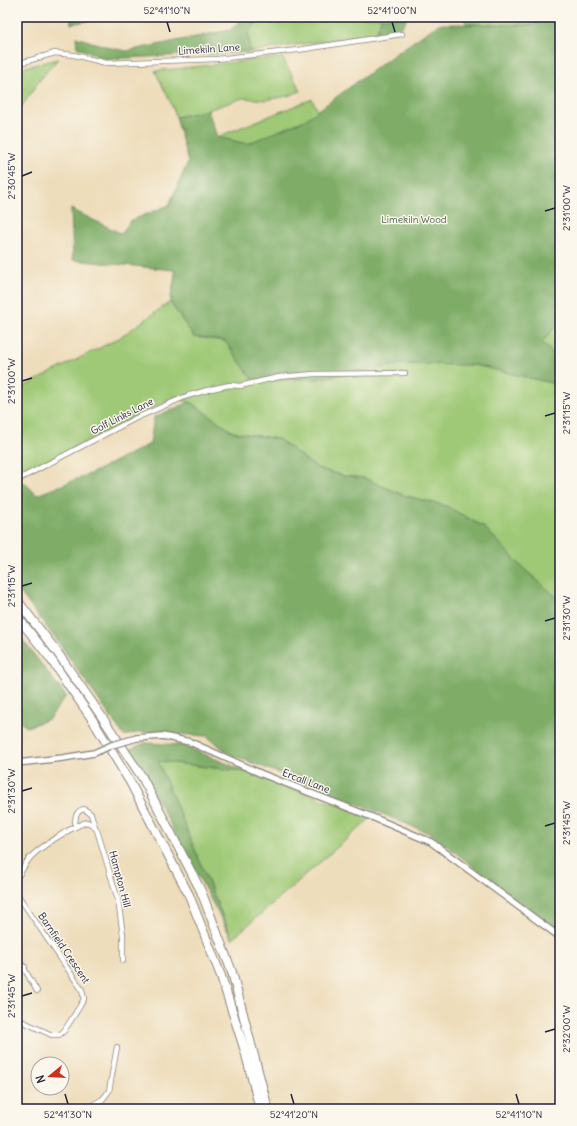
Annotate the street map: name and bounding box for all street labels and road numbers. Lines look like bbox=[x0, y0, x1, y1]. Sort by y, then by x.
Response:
street label: Limekiln Lane bbox=[178, 40, 240, 58]
street label: Golf Links Lane bbox=[89, 395, 155, 437]
street label: Ercall Lane bbox=[280, 766, 332, 796]
street label: Hampton Hill bbox=[106, 849, 134, 909]
street label: Barnfield Crescent bbox=[35, 910, 93, 987]

